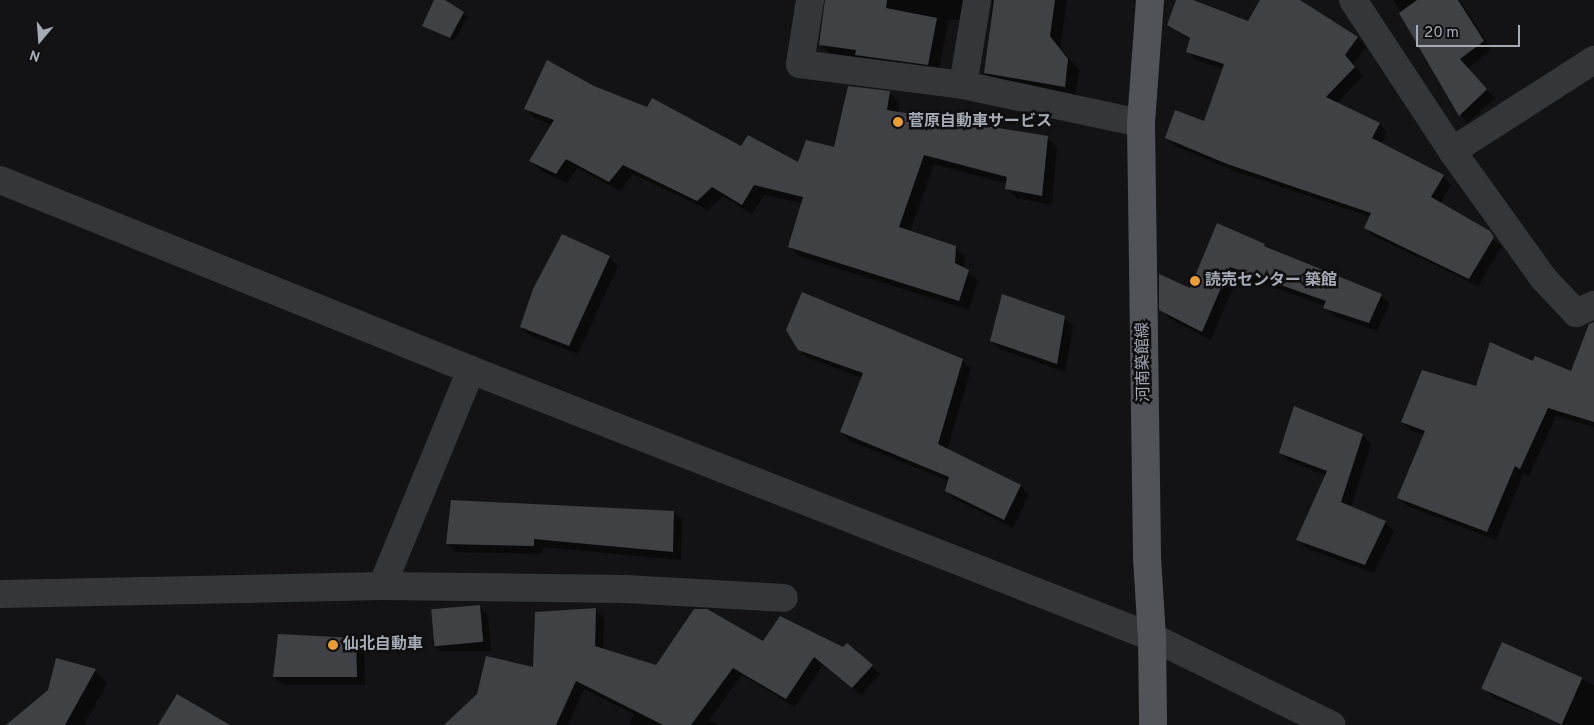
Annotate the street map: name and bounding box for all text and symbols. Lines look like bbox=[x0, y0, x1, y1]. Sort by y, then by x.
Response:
north arrow bbox=[15, 15, 65, 65]
scale bar bbox=[1419, 15, 1523, 47]
text: 20 m bbox=[1424, 24, 1459, 43]
text: N bbox=[28, 45, 43, 64]
place label: 菅原自動車サービス bbox=[908, 112, 1052, 132]
marker: 菅原自動車サービス bbox=[892, 116, 904, 128]
place label: 読売センター 築館 bbox=[1205, 271, 1337, 291]
marker: 読売センター 築館 bbox=[1189, 275, 1201, 287]
street label: 河南築館線 bbox=[1134, 322, 1154, 402]
place label: 仙北自動車 bbox=[343, 635, 423, 655]
marker: 仙北自動車 bbox=[327, 639, 339, 651]

